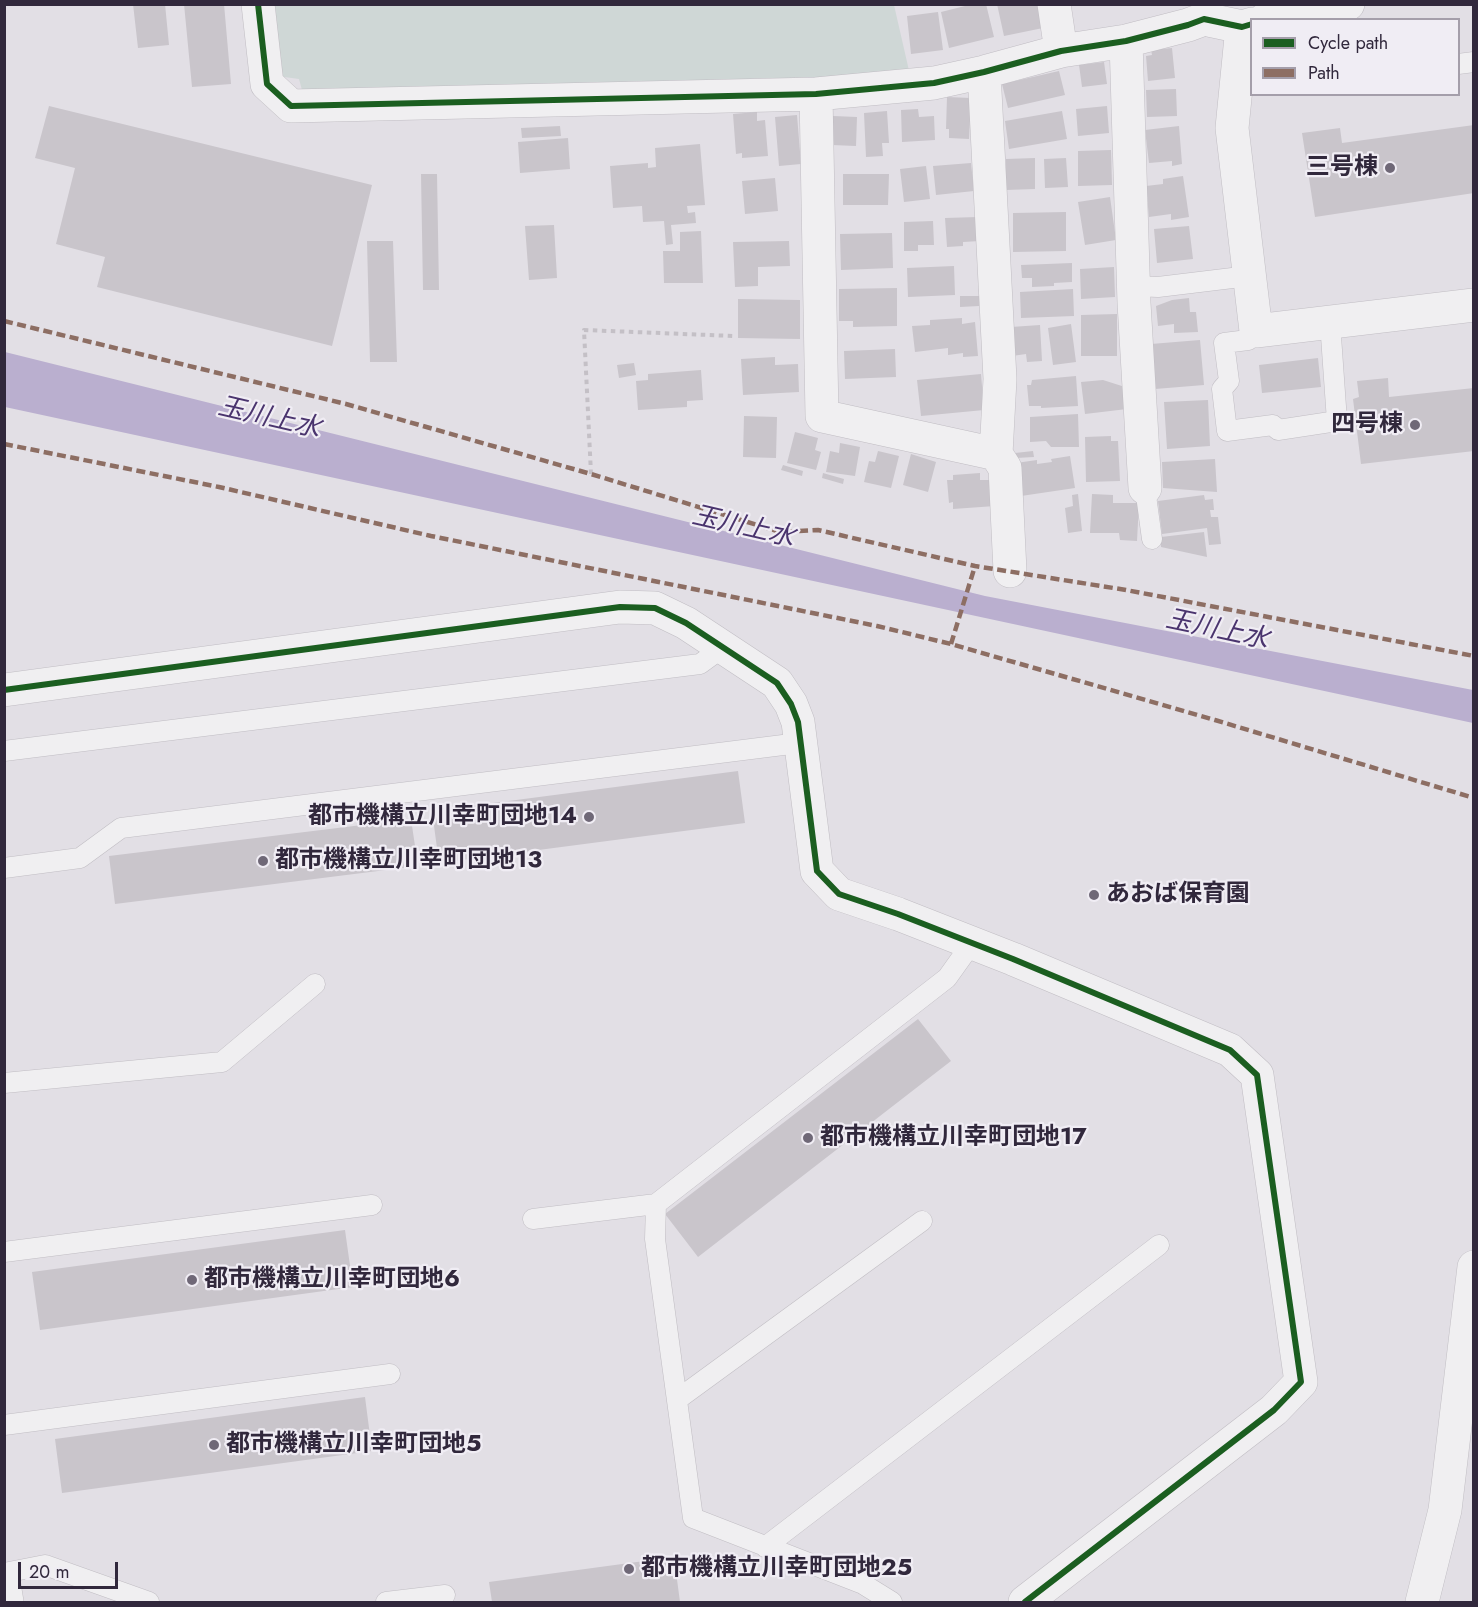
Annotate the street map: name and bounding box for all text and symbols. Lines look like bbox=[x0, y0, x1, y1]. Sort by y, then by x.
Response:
legend bbox=[1250, 18, 1460, 96]
text: Cycle path bbox=[1308, 30, 1388, 56]
text: Path bbox=[1308, 60, 1340, 86]
place label: 三号棟 bbox=[1306, 154, 1378, 182]
marker: 三号棟 bbox=[1383, 161, 1397, 175]
water label: 玉川上水 bbox=[215, 392, 323, 446]
place label: 四号棟 bbox=[1331, 411, 1403, 439]
marker: 四号棟 bbox=[1408, 418, 1422, 432]
water label: 玉川上水 bbox=[689, 501, 797, 555]
water label: 玉川上水 bbox=[1163, 605, 1271, 657]
place label: 都市機構立川幸町団地14 bbox=[308, 803, 577, 831]
marker: 都市機構立川幸町団地14 bbox=[582, 810, 596, 824]
place label: 都市機構立川幸町団地13 bbox=[275, 847, 542, 875]
marker: 都市機構立川幸町団地13 bbox=[256, 854, 270, 868]
place label: あおば保育園 bbox=[1106, 881, 1250, 909]
marker: あおば保育園 bbox=[1087, 888, 1101, 902]
place label: 都市機構立川幸町団地17 bbox=[820, 1124, 1087, 1152]
marker: 都市機構立川幸町団地17 bbox=[801, 1131, 815, 1145]
place label: 都市機構立川幸町団地6 bbox=[204, 1266, 460, 1294]
marker: 都市機構立川幸町団地6 bbox=[185, 1273, 199, 1287]
place label: 都市機構立川幸町団地5 bbox=[226, 1431, 481, 1459]
marker: 都市機構立川幸町団地5 bbox=[207, 1438, 221, 1452]
scale bar bbox=[21, 1550, 122, 1588]
place label: 都市機構立川幸町団地25 bbox=[641, 1555, 912, 1583]
text: 20 m bbox=[29, 1559, 69, 1585]
marker: 都市機構立川幸町団地25 bbox=[622, 1562, 636, 1576]

